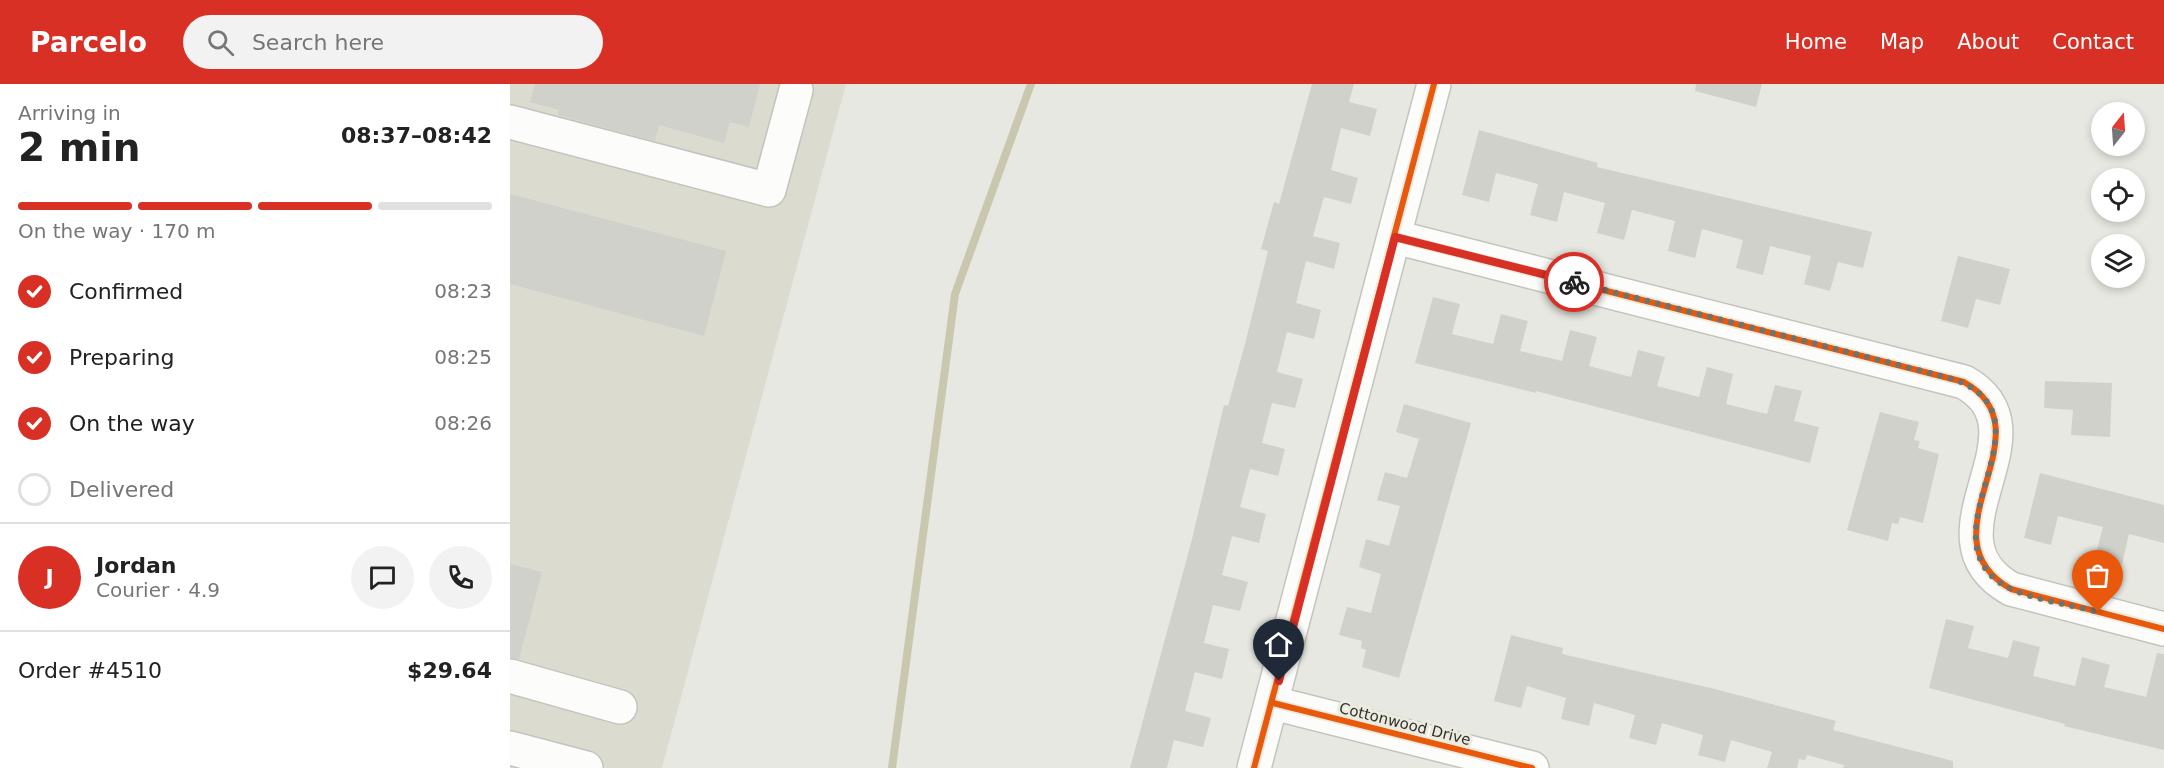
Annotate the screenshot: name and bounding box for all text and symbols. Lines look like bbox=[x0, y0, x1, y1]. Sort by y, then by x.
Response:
search box bbox=[183, 15, 603, 69]
text: Parcelo bbox=[30, 26, 147, 59]
icon: search bbox=[204, 26, 237, 59]
text: Search here bbox=[252, 30, 384, 55]
text: Home bbox=[1785, 30, 1847, 54]
text: Map bbox=[1880, 30, 1924, 54]
text: About bbox=[1957, 30, 2019, 54]
text: Contact bbox=[2052, 30, 2134, 54]
text: Arriving in bbox=[18, 101, 121, 125]
north arrow bbox=[2091, 102, 2145, 156]
map controls bbox=[2091, 102, 2145, 288]
text: 08:37–08:42 bbox=[341, 123, 492, 148]
text: 2 min bbox=[18, 125, 140, 170]
button: locate bbox=[2091, 168, 2145, 222]
text: On the way · 170 m bbox=[18, 219, 216, 243]
button: layers bbox=[2091, 234, 2145, 288]
courier bbox=[1544, 252, 1604, 312]
icon: bike bbox=[1558, 266, 1591, 299]
icon: check bbox=[18, 275, 51, 308]
text: Confirmed bbox=[69, 279, 183, 304]
text: 08:23 bbox=[434, 279, 492, 303]
icon: check bbox=[18, 341, 51, 374]
text: Preparing bbox=[69, 345, 175, 370]
text: 08:25 bbox=[434, 345, 492, 369]
icon: check bbox=[18, 407, 51, 440]
text: On the way bbox=[69, 411, 195, 436]
text: 08:26 bbox=[434, 411, 492, 435]
text: Delivered bbox=[69, 477, 174, 502]
button: chat bbox=[351, 546, 414, 609]
button: phone bbox=[429, 546, 492, 609]
pin bbox=[2072, 550, 2123, 612]
text: Jordan bbox=[96, 553, 176, 578]
icon: bag bbox=[2081, 559, 2114, 592]
text: J bbox=[45, 565, 54, 590]
text: Courier · 4.9 bbox=[96, 578, 220, 602]
pin bbox=[1253, 619, 1304, 681]
icon: home bbox=[1262, 628, 1295, 661]
text: Order #4510 bbox=[18, 658, 162, 683]
text: $29.64 bbox=[407, 658, 492, 683]
street label: Cottonwood Drive bbox=[1337, 699, 1473, 749]

